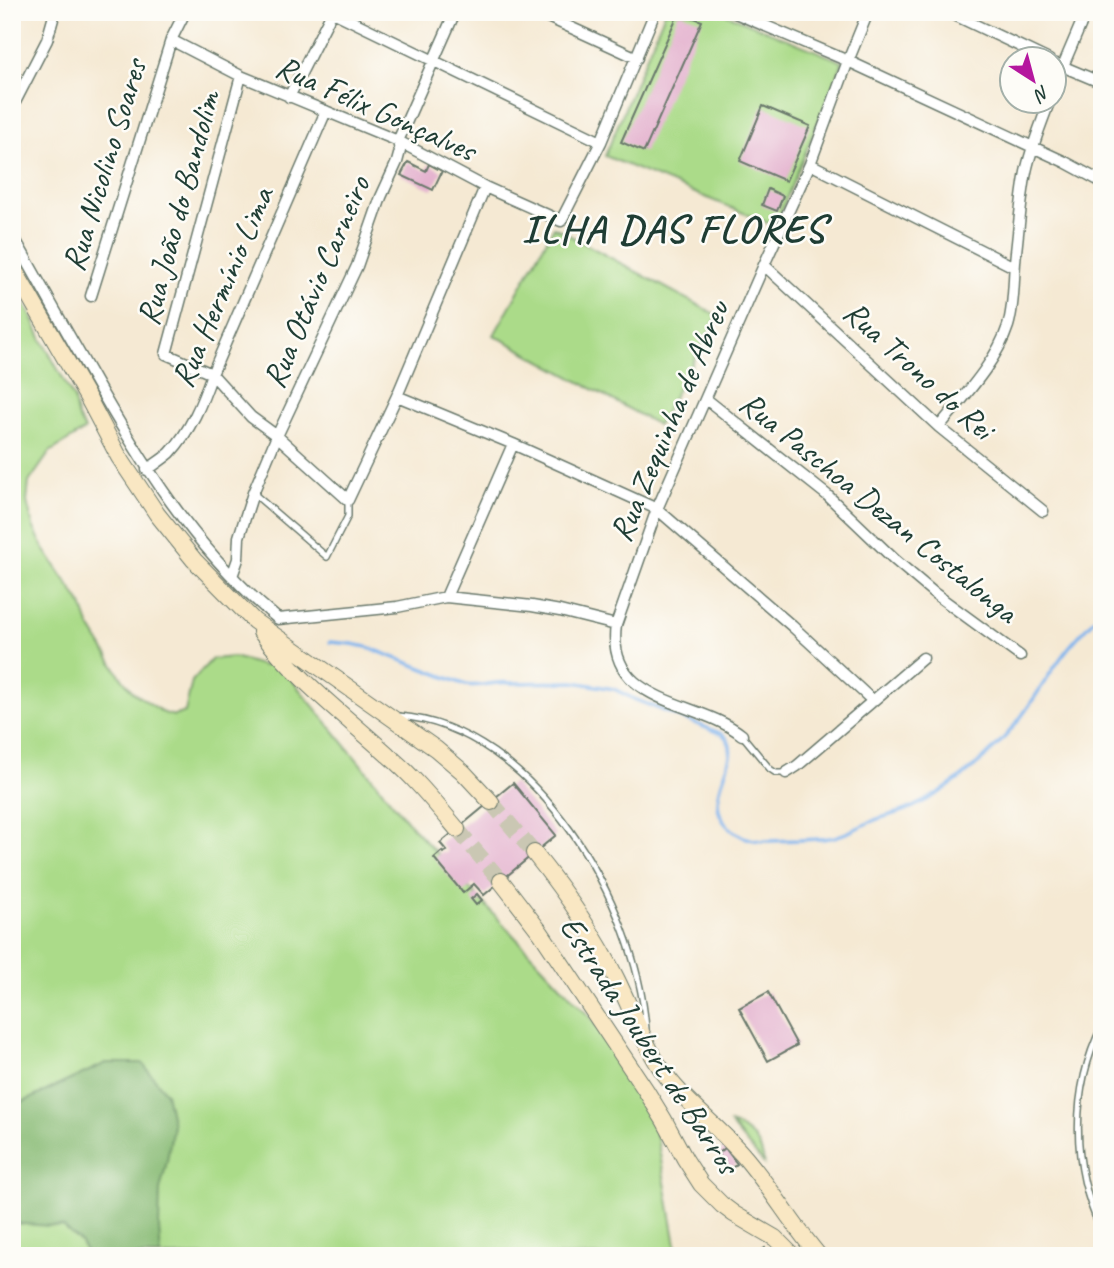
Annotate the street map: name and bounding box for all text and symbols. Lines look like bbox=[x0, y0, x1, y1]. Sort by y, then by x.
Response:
street label: Rua Félix Gonçalves bbox=[269, 45, 485, 172]
north arrow bbox=[998, 46, 1068, 116]
street label: Rua Nicolino Soares bbox=[52, 51, 157, 276]
text: N bbox=[1028, 80, 1054, 108]
street label: Rua João do Bandolim bbox=[127, 85, 230, 330]
street label: Rua Otávio Carneiro bbox=[253, 169, 380, 394]
street label: Rua Hermínio Lima bbox=[161, 178, 284, 393]
district label: ILHA DAS FLORES bbox=[522, 204, 833, 254]
street label: Rua Trono do Rei bbox=[835, 291, 1006, 451]
street label: Rua Zequinha de Abreu bbox=[599, 293, 739, 548]
street label: Rua Paschoa Dezan Costalonga bbox=[731, 382, 1028, 633]
street label: Estrada Joubert de Barros bbox=[551, 908, 751, 1184]

